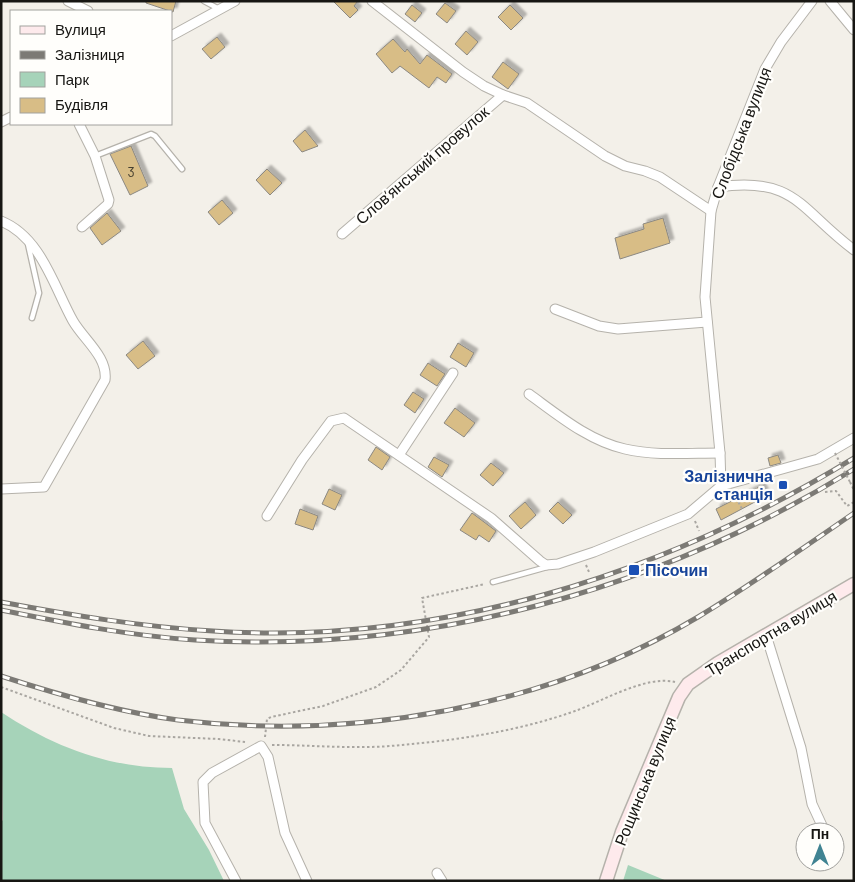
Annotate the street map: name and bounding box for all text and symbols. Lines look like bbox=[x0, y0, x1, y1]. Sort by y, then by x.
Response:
legend bbox=[10, 10, 172, 125]
text: Вулиця bbox=[55, 20, 106, 38]
text: Залізниця bbox=[55, 45, 125, 63]
street label: Слобідська вулиця bbox=[707, 64, 774, 201]
text: Парк bbox=[55, 70, 89, 88]
text: Будівля bbox=[55, 95, 108, 113]
street label: Слов’янський провулок bbox=[351, 101, 493, 228]
house number: 3 bbox=[127, 163, 135, 180]
place label: Залізнична станція bbox=[684, 466, 773, 503]
marker: Залізнична станція bbox=[777, 479, 789, 491]
place label: Пісочин bbox=[645, 560, 708, 579]
marker: Пісочин bbox=[627, 563, 641, 577]
street label: Транспортна вулиця bbox=[702, 586, 840, 679]
street label: Рощинська вулиця bbox=[610, 714, 679, 848]
north arrow bbox=[795, 822, 845, 872]
text: Пн bbox=[811, 825, 829, 842]

